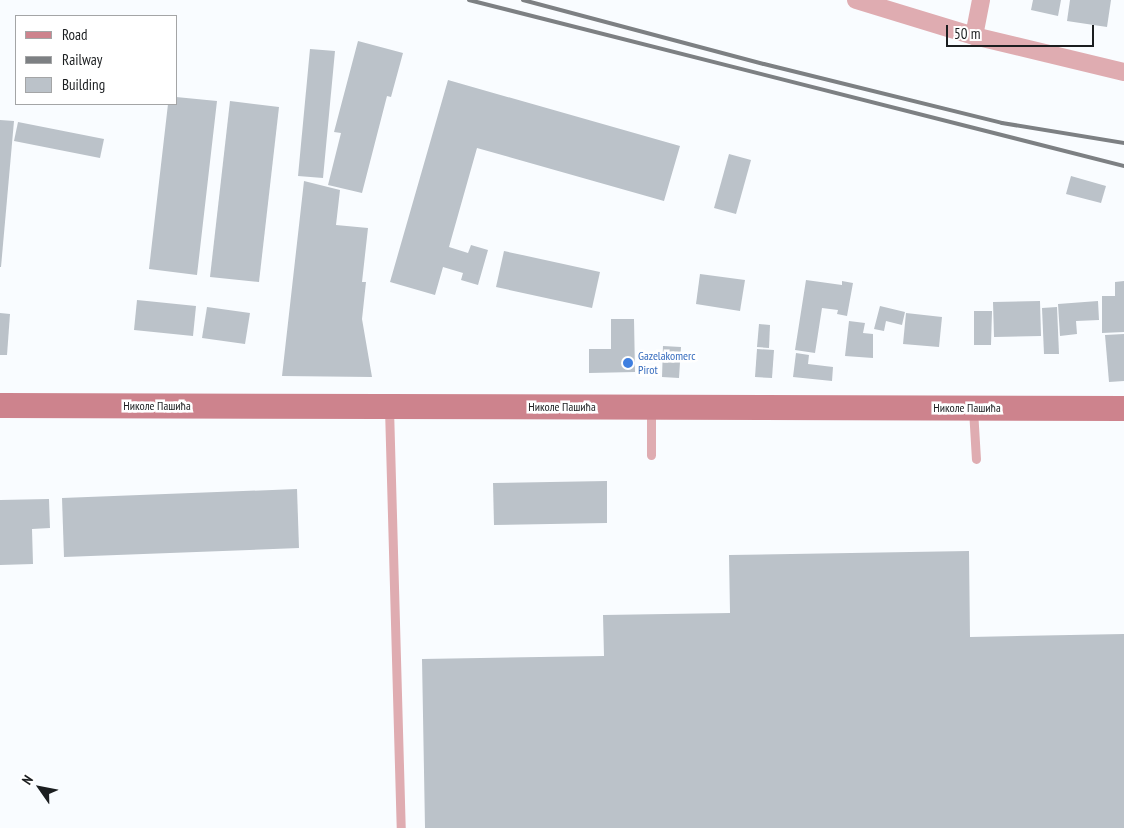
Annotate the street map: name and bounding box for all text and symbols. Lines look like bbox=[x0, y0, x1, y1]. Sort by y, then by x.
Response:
legend bbox=[15, 15, 178, 105]
scale bar bbox=[949, 15, 1096, 47]
text: 50 m bbox=[954, 24, 980, 43]
text: Road bbox=[62, 25, 88, 44]
text: Railway bbox=[62, 50, 102, 69]
text: Building bbox=[62, 75, 105, 94]
place label: Gazelakomerc Pirot bbox=[638, 349, 695, 377]
marker: Gazelakomerc Pirot bbox=[622, 357, 634, 369]
street label: Николе Пашића bbox=[123, 399, 191, 413]
street label: Николе Пашића bbox=[528, 400, 596, 414]
street label: Николе Пашића bbox=[933, 401, 1001, 415]
north arrow bbox=[15, 763, 65, 813]
text: N bbox=[18, 772, 37, 788]

